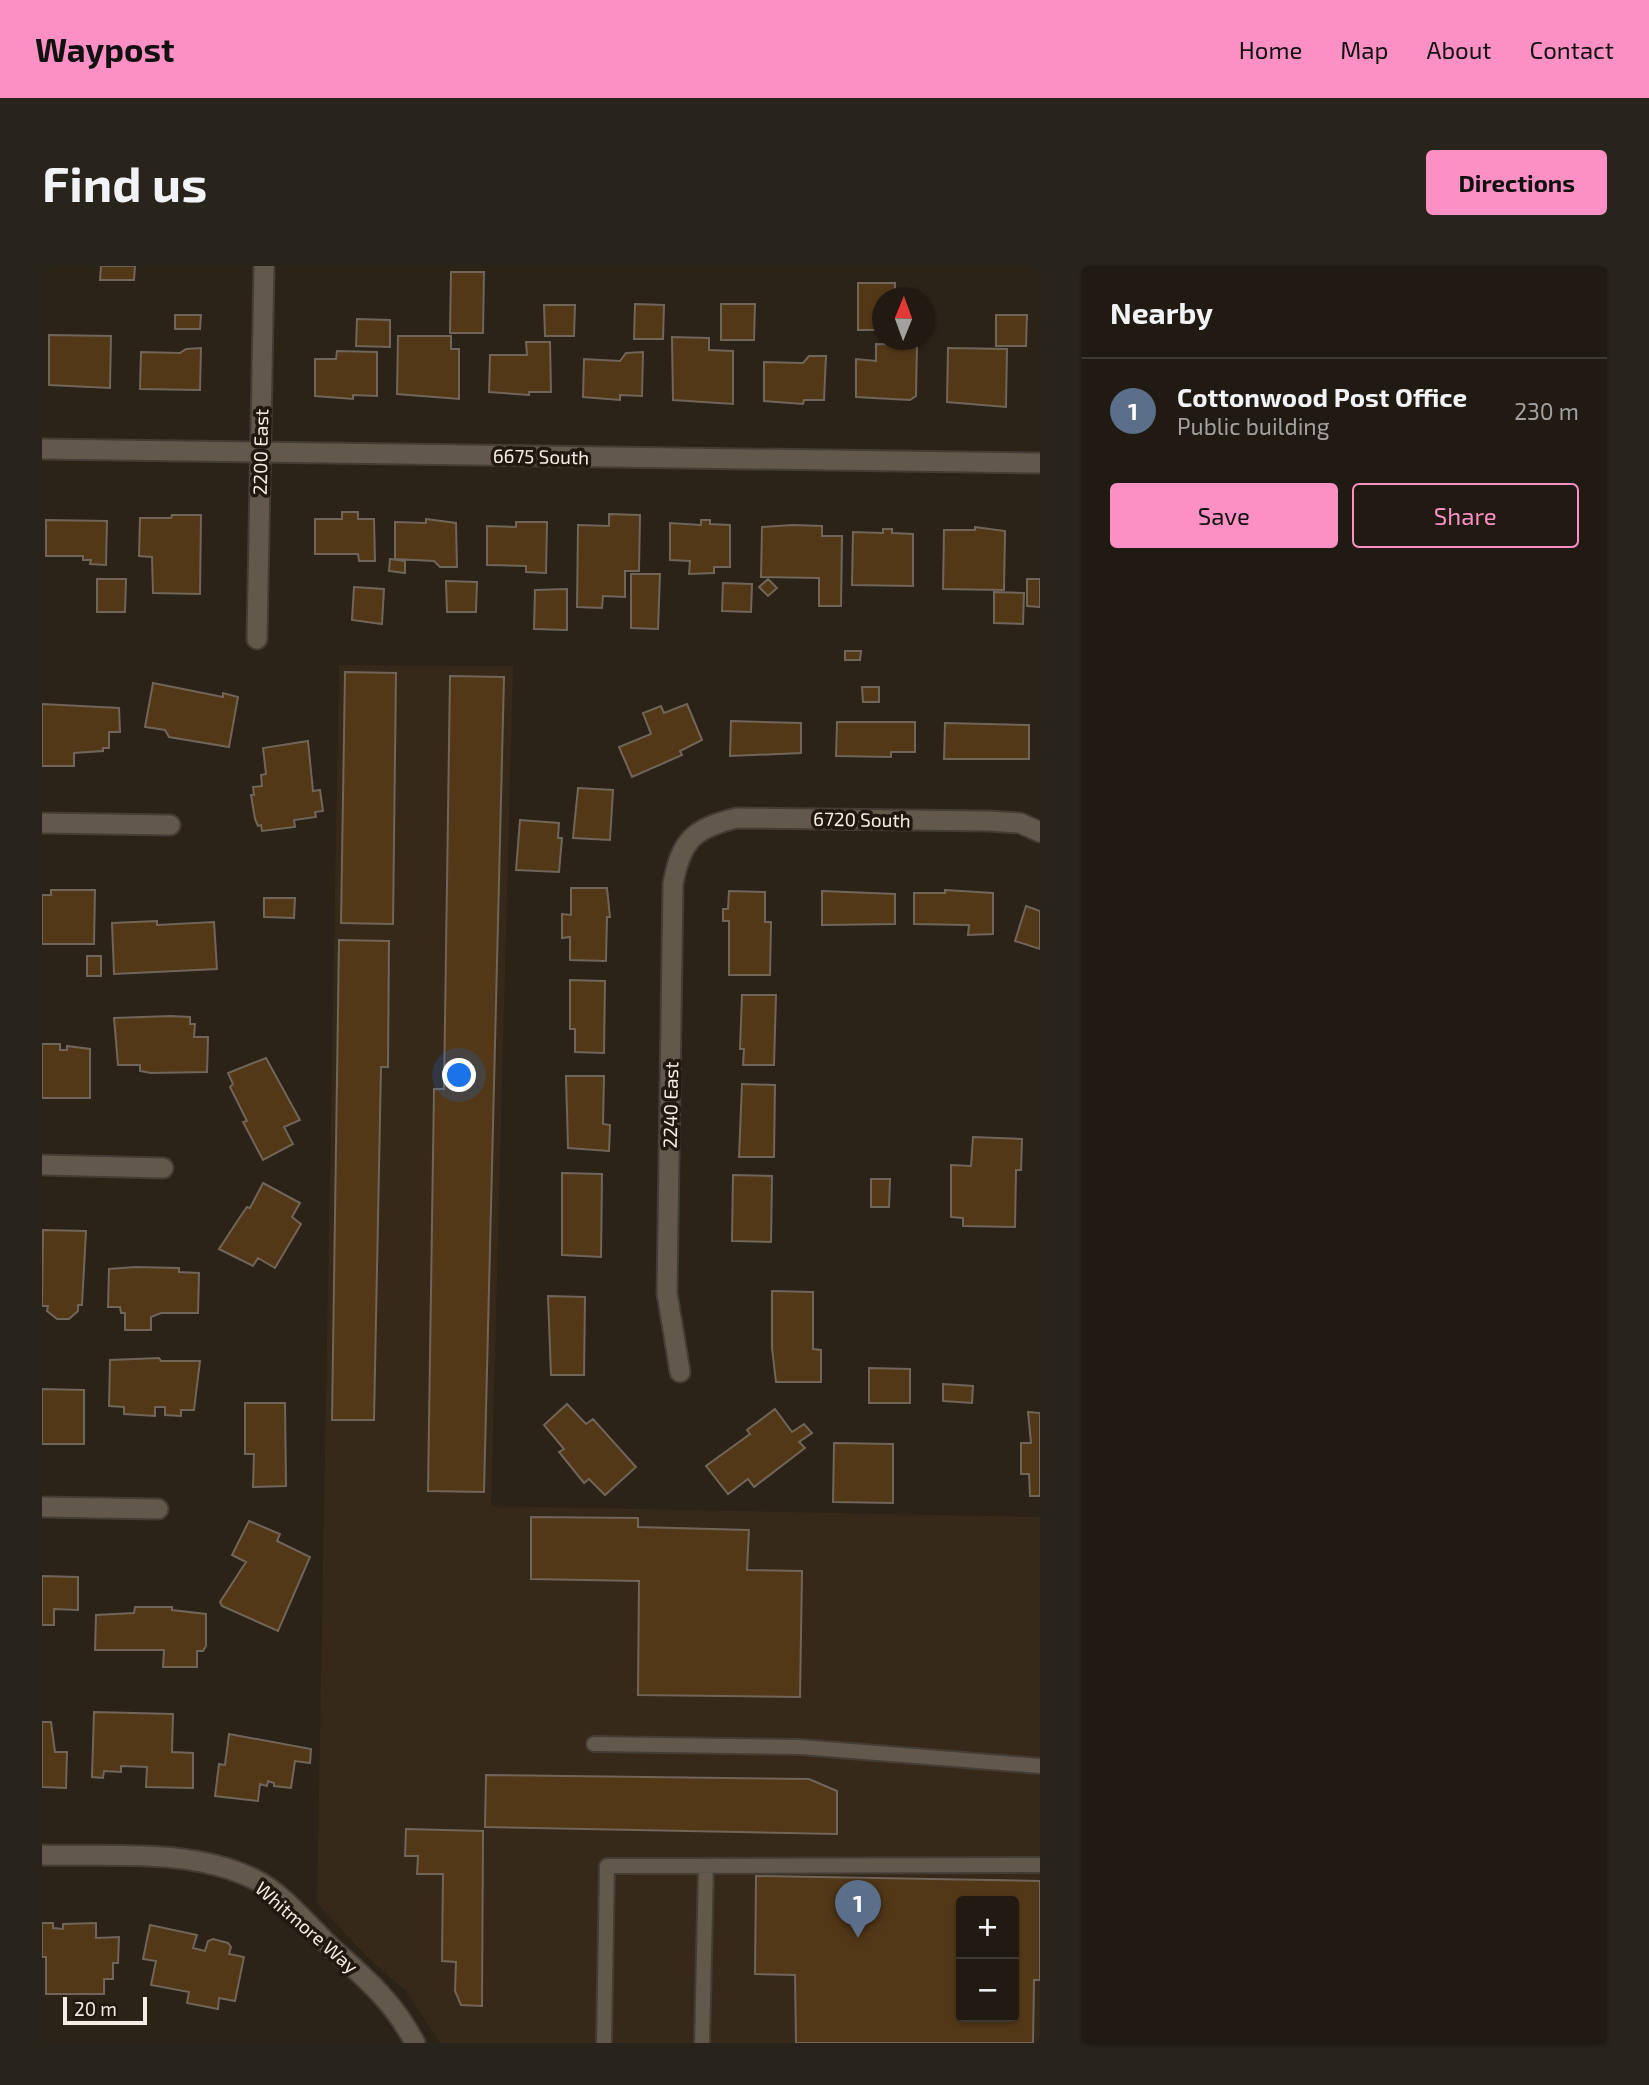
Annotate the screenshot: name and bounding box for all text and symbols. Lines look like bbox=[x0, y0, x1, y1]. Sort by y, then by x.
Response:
text: Waypost bbox=[35, 29, 174, 69]
text: Home bbox=[1239, 35, 1302, 64]
text: Map bbox=[1340, 35, 1388, 64]
text: About bbox=[1426, 35, 1492, 64]
text: Contact bbox=[1530, 35, 1614, 64]
button: Directions bbox=[1426, 150, 1607, 215]
text: Find us bbox=[42, 153, 207, 212]
north arrow bbox=[872, 287, 935, 350]
text: Nearby bbox=[1110, 294, 1213, 330]
text: Cottonwood Post Office bbox=[1177, 381, 1467, 412]
text: 1 bbox=[1128, 397, 1138, 425]
text: 230 m bbox=[1514, 397, 1579, 425]
street label: 2200 East bbox=[248, 409, 272, 495]
text: Public building bbox=[1177, 412, 1330, 440]
street label: 6675 South bbox=[493, 444, 589, 468]
button: Save bbox=[1110, 483, 1338, 548]
button: Share bbox=[1352, 483, 1579, 548]
street label: 6720 South bbox=[813, 807, 911, 831]
your location bbox=[442, 1058, 476, 1092]
street label: 2240 East bbox=[658, 1061, 682, 1149]
street label: Whitmore Way bbox=[251, 1876, 363, 1978]
pin: 1 bbox=[835, 1880, 881, 1938]
map controls bbox=[956, 1896, 1019, 2022]
button: + bbox=[956, 1896, 1019, 1959]
button: − bbox=[956, 1959, 1019, 2022]
scale bar bbox=[63, 1994, 147, 2026]
text: 20 m bbox=[74, 1997, 117, 2020]

